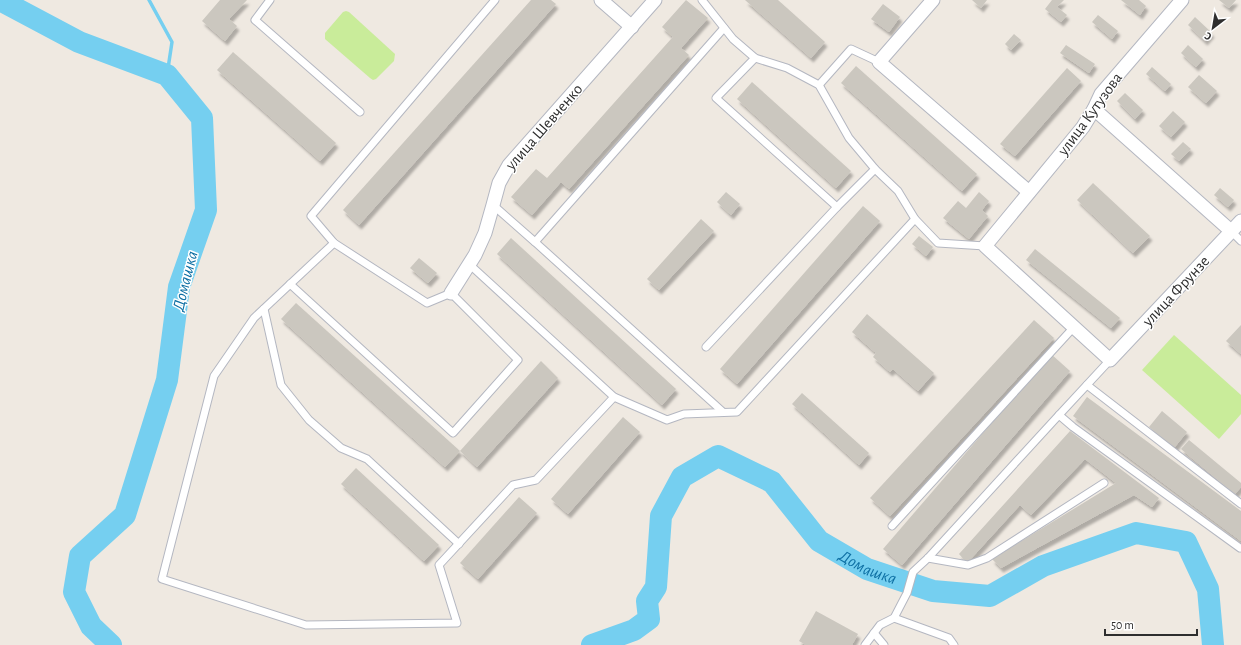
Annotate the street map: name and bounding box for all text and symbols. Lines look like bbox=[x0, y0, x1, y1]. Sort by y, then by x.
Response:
north arrow bbox=[1193, 8, 1233, 48]
text: С bbox=[1203, 30, 1214, 42]
street label: улица Кутузова bbox=[1054, 70, 1126, 160]
street label: улица Шевченко bbox=[502, 81, 586, 174]
water label: Домашка bbox=[169, 249, 201, 314]
street label: улица Фрунзе bbox=[1139, 253, 1213, 331]
water label: Домашка bbox=[835, 546, 899, 587]
scale bar bbox=[1105, 611, 1197, 637]
text: 50 m bbox=[1111, 619, 1134, 631]

